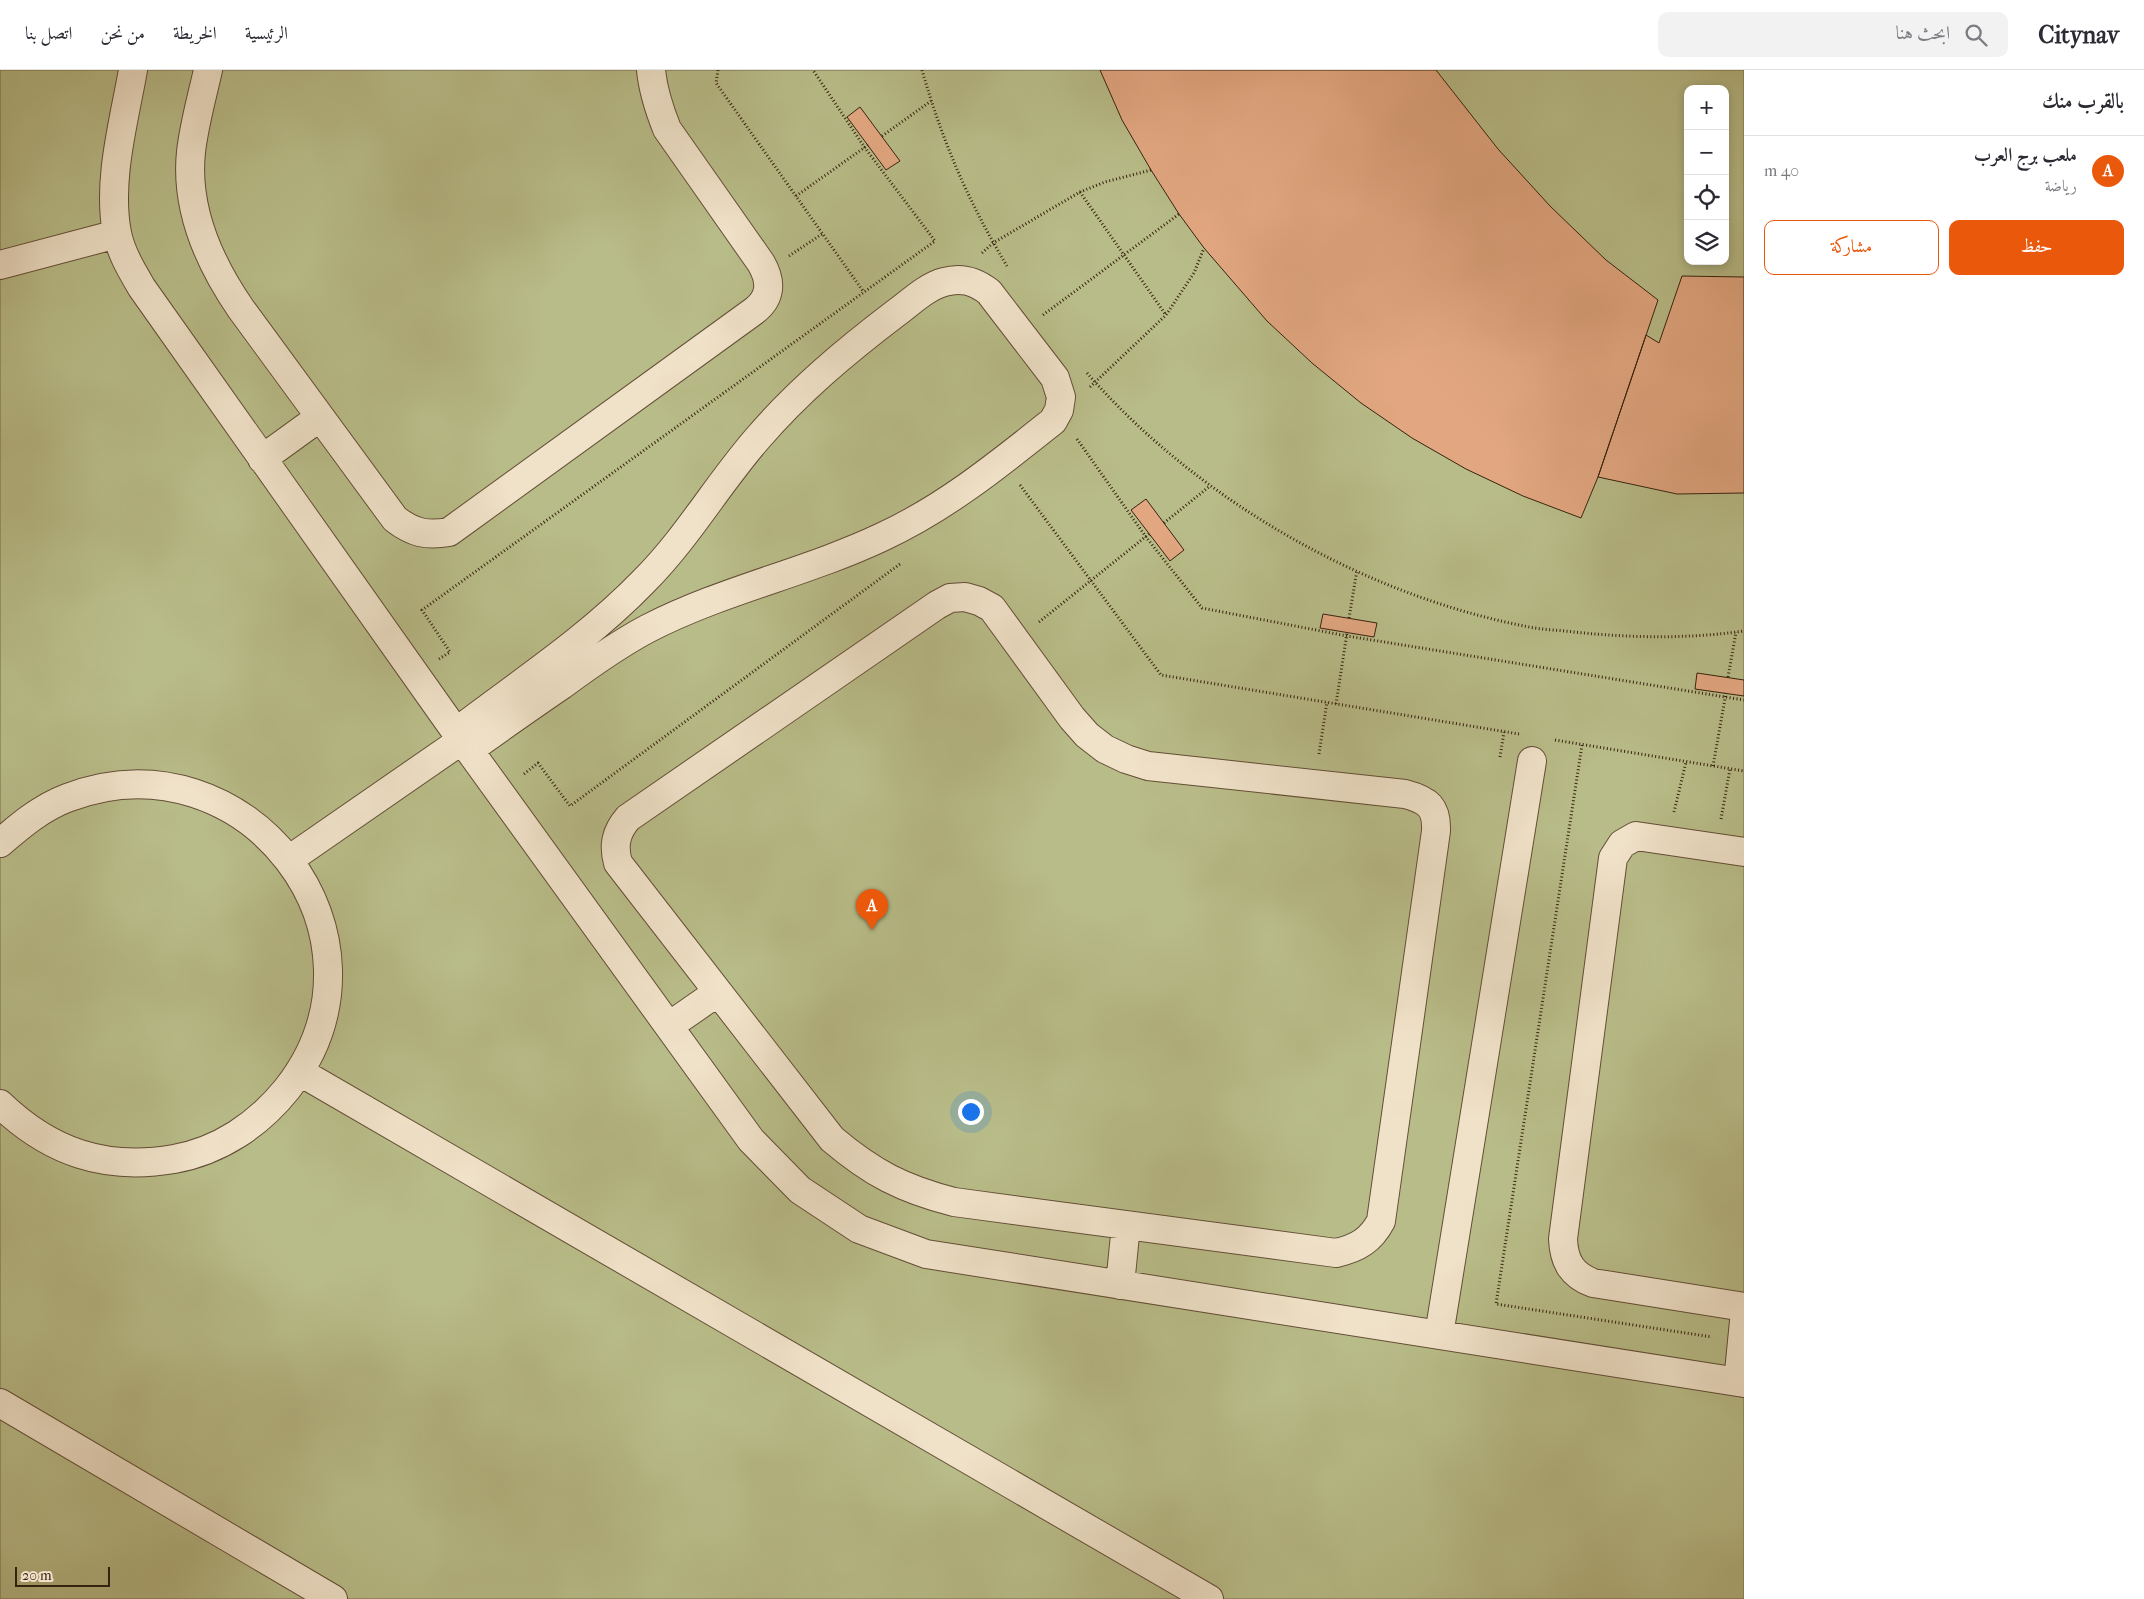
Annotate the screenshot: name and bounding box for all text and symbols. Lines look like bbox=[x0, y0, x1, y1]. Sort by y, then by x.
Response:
search box bbox=[1658, 12, 2008, 57]
icon: search bbox=[1962, 21, 1990, 49]
text: Citynav bbox=[2038, 21, 2119, 49]
text: ابحث هنا bbox=[1895, 22, 1950, 44]
text: اتصل بنا bbox=[25, 23, 72, 44]
text: من نحن bbox=[100, 23, 145, 44]
text: الخريطة bbox=[173, 23, 217, 44]
text: الرئيسية bbox=[245, 23, 288, 44]
map controls bbox=[1684, 85, 1729, 265]
button: + bbox=[1684, 85, 1729, 130]
text: بالقرب منك bbox=[2042, 89, 2124, 113]
button: − bbox=[1684, 130, 1729, 175]
text: ملعب برج العرب bbox=[1974, 144, 2077, 166]
text: 40 m bbox=[1764, 161, 1799, 180]
text: A bbox=[2103, 161, 2113, 180]
button: locate bbox=[1684, 175, 1729, 220]
text: رياضة bbox=[2045, 176, 2077, 195]
button: layers bbox=[1684, 220, 1729, 265]
button: مشاركة bbox=[1764, 220, 1939, 275]
button: حفظ bbox=[1949, 220, 2124, 275]
pin: A bbox=[856, 889, 888, 930]
your location bbox=[958, 1099, 984, 1125]
scale bar bbox=[15, 1564, 110, 1587]
text: 20 m bbox=[22, 1567, 52, 1584]

